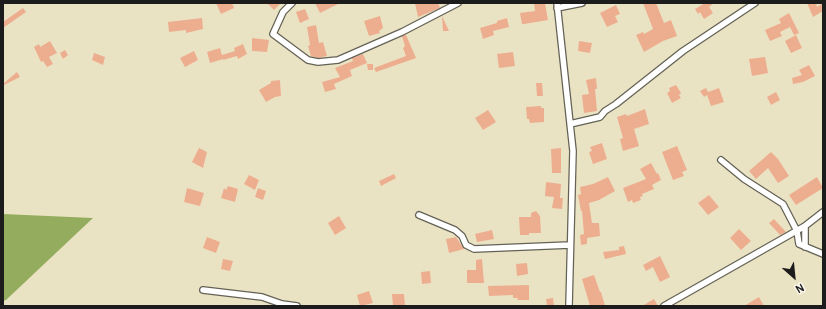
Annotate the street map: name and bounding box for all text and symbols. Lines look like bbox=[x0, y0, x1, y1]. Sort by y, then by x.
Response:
north arrow bbox=[774, 257, 814, 297]
text: N bbox=[793, 281, 806, 296]

